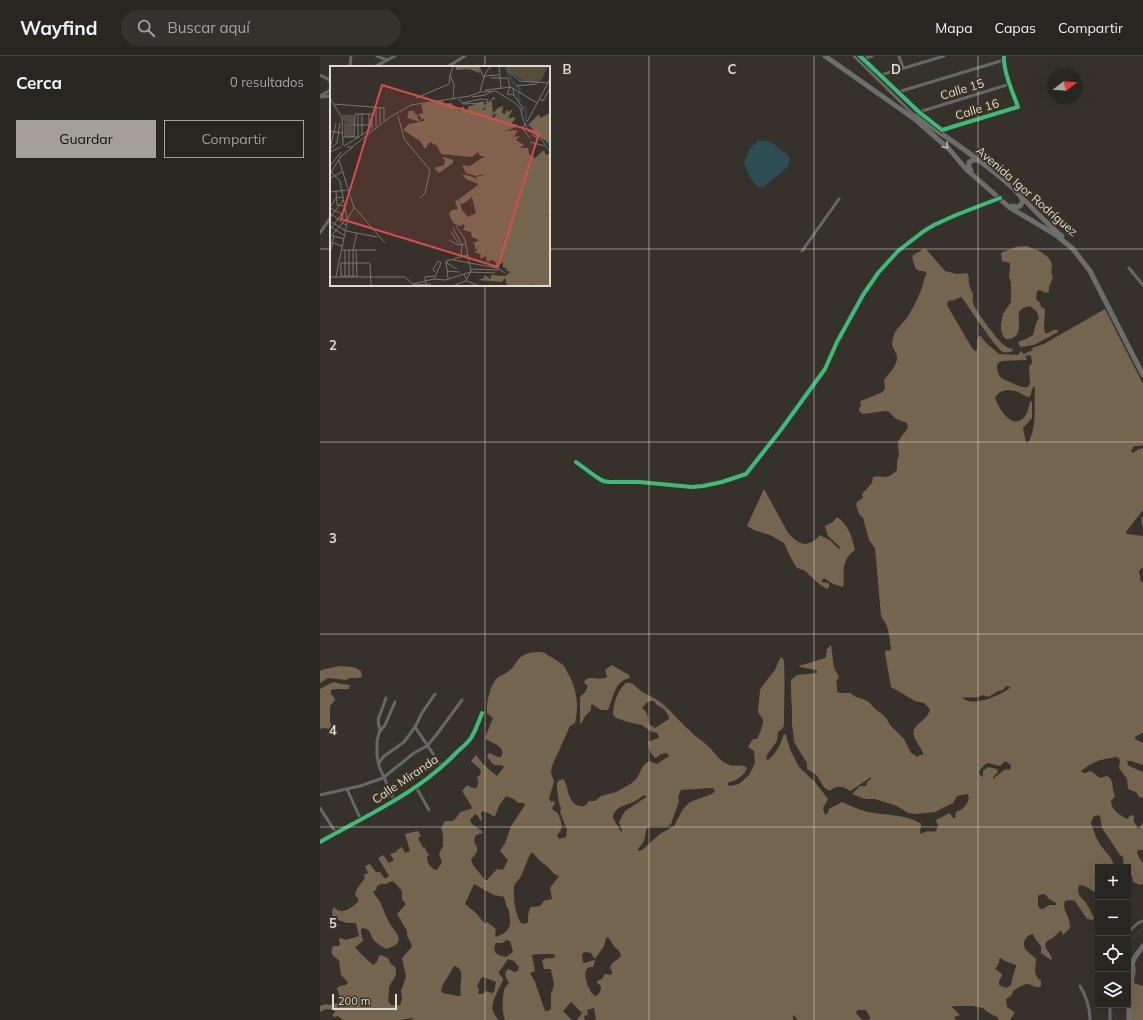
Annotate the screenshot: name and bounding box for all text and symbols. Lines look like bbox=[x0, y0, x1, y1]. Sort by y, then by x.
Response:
search box bbox=[121, 10, 401, 46]
text: Wayfind bbox=[20, 16, 97, 40]
icon: search bbox=[135, 17, 157, 39]
text: Buscar aquí bbox=[167, 18, 250, 37]
text: Mapa bbox=[935, 19, 973, 37]
text: Capas bbox=[995, 19, 1036, 37]
text: Compartir bbox=[1058, 19, 1123, 37]
text: B bbox=[563, 61, 572, 77]
text: C bbox=[728, 61, 737, 77]
text: D bbox=[891, 61, 901, 77]
inset map bbox=[330, 66, 550, 286]
north arrow bbox=[1047, 68, 1083, 104]
text: Cerca bbox=[16, 72, 62, 93]
text: 0 resultados bbox=[230, 74, 304, 90]
street label: Calle 15 bbox=[938, 75, 986, 103]
street label: Calle 16 bbox=[953, 95, 1001, 123]
button: Guardar bbox=[16, 120, 156, 158]
button: Compartir bbox=[164, 120, 304, 158]
one-way arrow bbox=[941, 142, 949, 149]
street label: Avenida Igor Rodríguez bbox=[973, 143, 1081, 239]
text: 2 bbox=[329, 337, 337, 353]
text: 3 bbox=[329, 530, 337, 546]
text: 4 bbox=[329, 722, 337, 738]
street label: Calle Miranda bbox=[369, 751, 441, 807]
map controls bbox=[1095, 864, 1131, 1008]
button: + bbox=[1095, 864, 1131, 900]
button: − bbox=[1095, 900, 1131, 936]
text: 5 bbox=[329, 915, 337, 931]
button: locate bbox=[1095, 936, 1131, 972]
button: layers bbox=[1095, 972, 1131, 1008]
scale bar bbox=[332, 992, 397, 1011]
text: 200 m bbox=[338, 994, 370, 1008]

